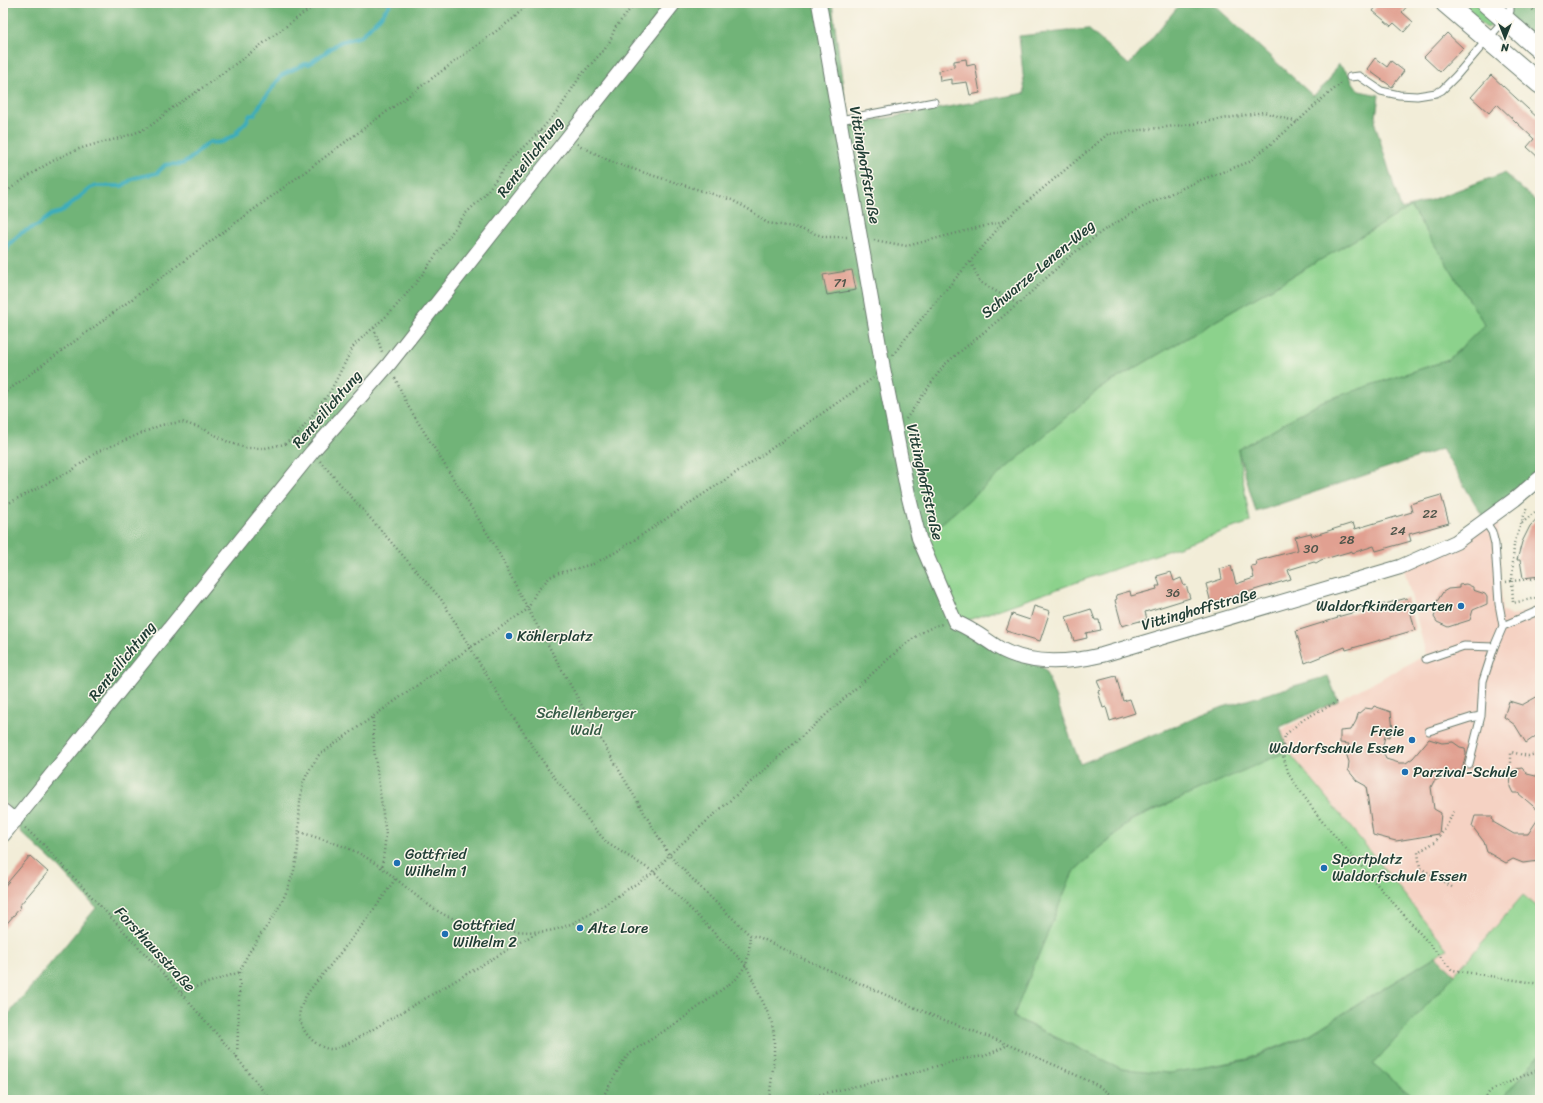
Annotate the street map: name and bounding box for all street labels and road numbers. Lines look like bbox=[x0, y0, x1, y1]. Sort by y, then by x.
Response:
street label: Vittinghoffstraße bbox=[842, 104, 888, 226]
street label: Renteilichtung bbox=[490, 111, 570, 203]
street label: Schwarze-Lenen-Weg bbox=[975, 213, 1101, 325]
street label: Renteilichtung bbox=[285, 364, 369, 454]
street label: Vittinghoffstraße bbox=[899, 421, 951, 543]
street label: Vittinghoffstraße bbox=[1138, 580, 1260, 638]
street label: Renteilichtung bbox=[81, 615, 163, 707]
street label: Forsthausstraße bbox=[108, 900, 202, 998]

